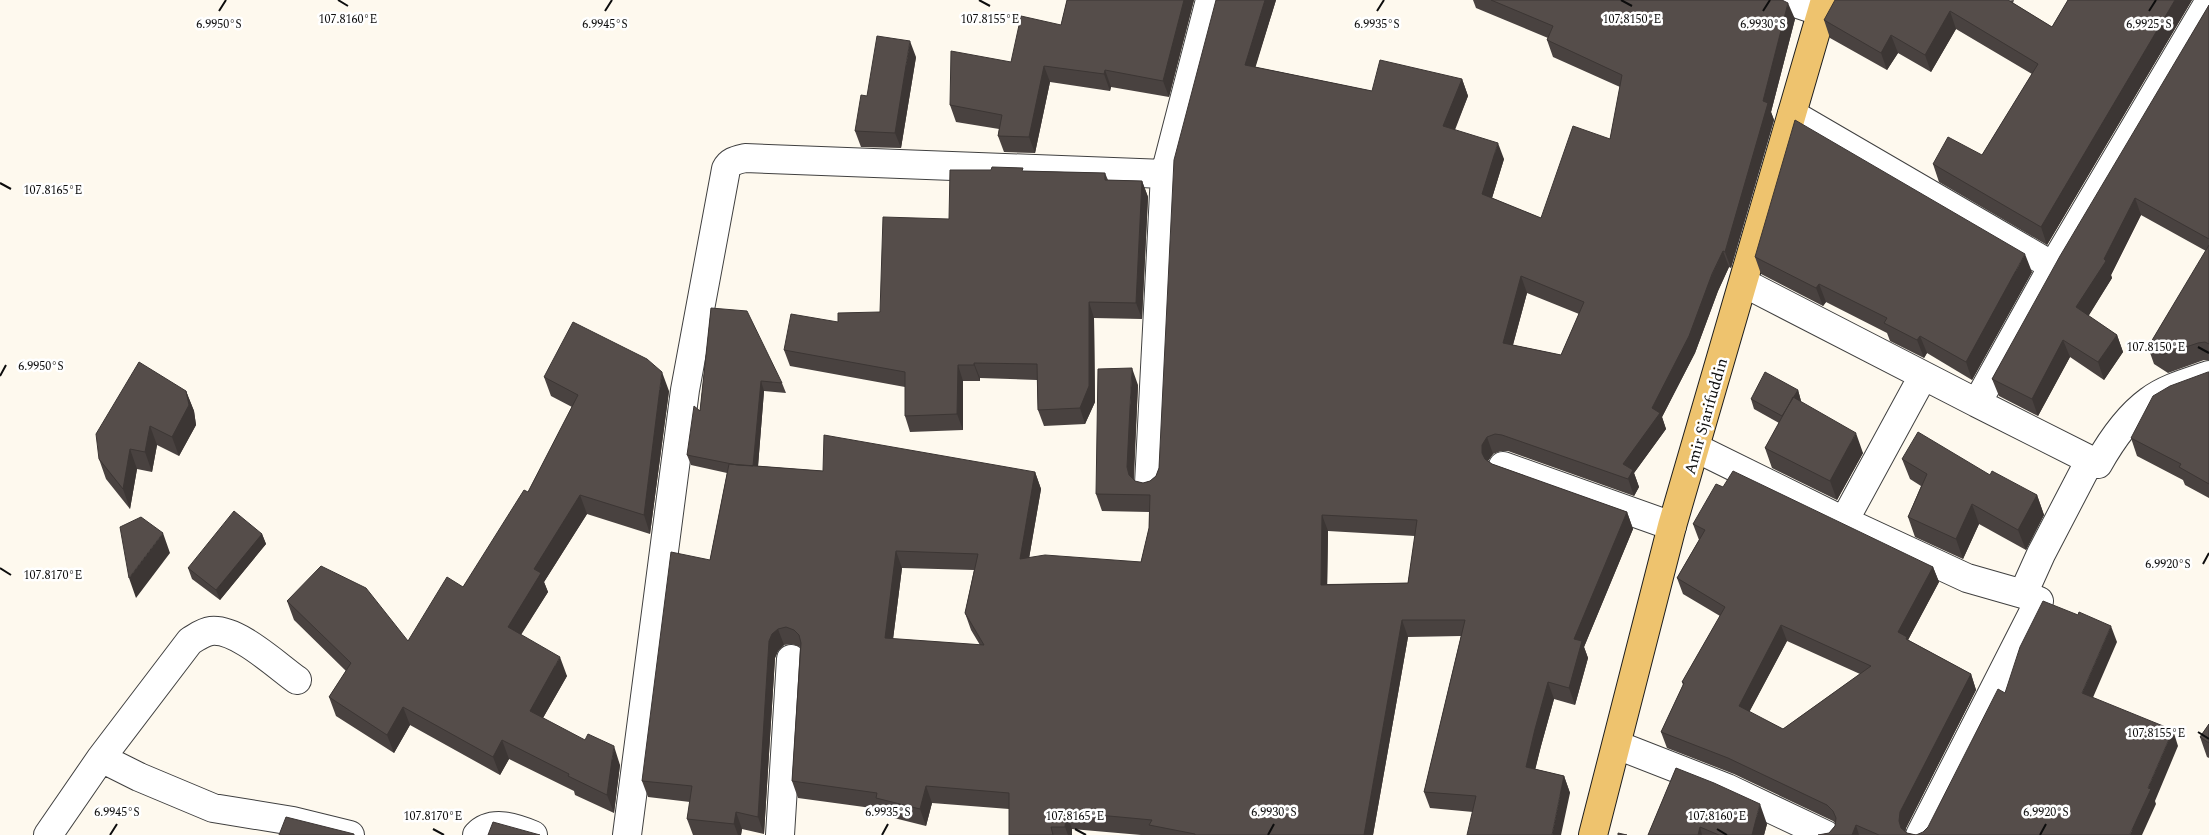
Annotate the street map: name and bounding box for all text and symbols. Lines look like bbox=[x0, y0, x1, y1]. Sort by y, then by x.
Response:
text: 107.8160°E bbox=[319, 10, 377, 29]
text: 107.8155°E bbox=[961, 10, 1019, 29]
text: 107.8150°E bbox=[1603, 10, 1661, 29]
text: 6.9950°S bbox=[196, 15, 242, 34]
text: 6.9945°S bbox=[582, 15, 628, 34]
text: 6.9935°S bbox=[1354, 15, 1400, 34]
text: 6.9930°S bbox=[1740, 15, 1786, 34]
text: 6.9925°S bbox=[2126, 15, 2172, 34]
text: 107.8165°E bbox=[24, 181, 82, 200]
text: 107.8150°E bbox=[2127, 338, 2185, 357]
street label: Amir Sjarifuddin bbox=[1678, 355, 1734, 477]
text: 6.9950°S bbox=[18, 357, 64, 376]
text: 6.9920°S bbox=[2145, 555, 2191, 574]
text: 107.8170°E bbox=[24, 566, 82, 585]
text: 107.8155°E bbox=[2127, 724, 2185, 743]
text: 6.9945°S bbox=[94, 803, 140, 822]
text: 6.9935°S bbox=[865, 803, 911, 822]
text: 6.9930°S bbox=[1251, 803, 1297, 822]
text: 6.9920°S bbox=[2023, 803, 2069, 822]
text: 107.8170°E bbox=[404, 807, 462, 826]
text: 107.8165°E bbox=[1046, 807, 1104, 826]
text: 107.8160°E bbox=[1688, 807, 1746, 826]

